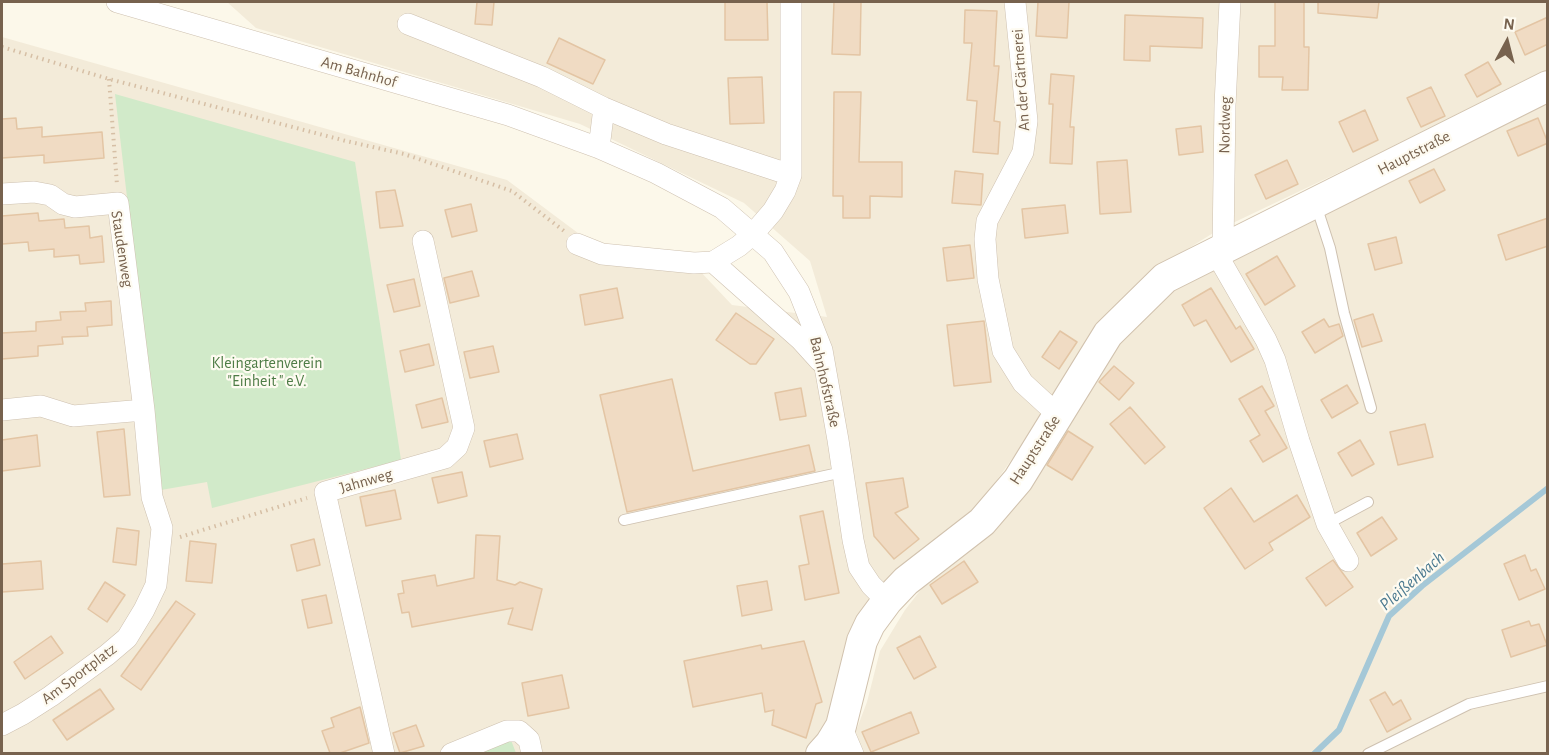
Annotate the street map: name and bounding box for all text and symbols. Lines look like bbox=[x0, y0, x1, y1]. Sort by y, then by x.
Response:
north arrow bbox=[1477, 12, 1537, 72]
text: N bbox=[1503, 16, 1516, 33]
street label: An der Gärtnerei bbox=[1008, 28, 1034, 132]
street label: Am Bahnhof bbox=[319, 52, 399, 92]
street label: Nordweg bbox=[1215, 96, 1235, 154]
street label: Hauptstraße bbox=[1374, 126, 1454, 180]
street label: Staudenweg bbox=[106, 209, 138, 289]
street label: Bahnhofstraße bbox=[805, 335, 845, 429]
park label: Kleingartenverein "Einheit " e.V. bbox=[212, 353, 322, 391]
street label: Hauptstraße bbox=[1005, 412, 1065, 488]
street label: Jahnweg bbox=[338, 464, 394, 498]
water label: Pleißenbach bbox=[1375, 547, 1449, 615]
street label: Am Sportplatz bbox=[38, 639, 120, 709]

